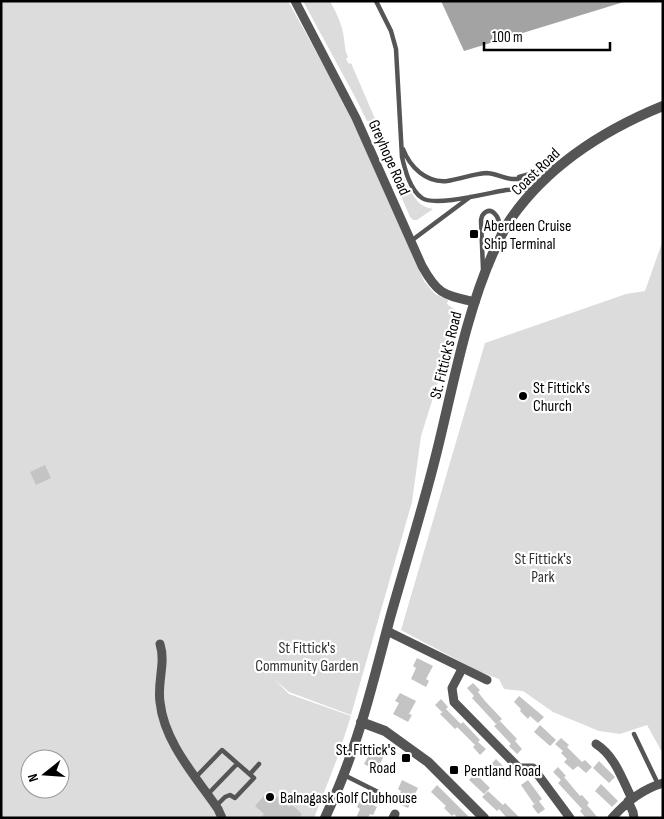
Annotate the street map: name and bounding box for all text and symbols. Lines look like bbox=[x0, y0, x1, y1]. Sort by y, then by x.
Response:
scale bar bbox=[484, 20, 610, 52]
text: 100 m bbox=[492, 28, 523, 47]
street label: Greyhope Road bbox=[364, 117, 414, 198]
street label: Coast Road bbox=[508, 144, 564, 200]
place label: Aberdeen Cruise Ship Terminal bbox=[483, 217, 572, 254]
marker: Aberdeen Cruise Ship Terminal bbox=[468, 228, 480, 240]
street label: St. Fittick's Road bbox=[426, 310, 466, 401]
place label: St Fittick's Church bbox=[533, 379, 590, 416]
marker: St Fittick's Church bbox=[517, 390, 529, 402]
park label: St Fittick's Park bbox=[514, 550, 572, 587]
park label: St Fittick's Community Garden bbox=[255, 639, 359, 676]
place label: St. Fittick's Road bbox=[336, 741, 396, 778]
north arrow bbox=[20, 749, 70, 799]
marker: St. Fittick's Road bbox=[400, 752, 412, 764]
place label: Pentland Road bbox=[464, 762, 541, 781]
marker: Pentland Road bbox=[448, 764, 460, 776]
text: N bbox=[24, 772, 42, 784]
place label: Balnagask Golf Clubhouse bbox=[280, 789, 417, 808]
marker: Balnagask Golf Clubhouse bbox=[264, 791, 276, 803]

